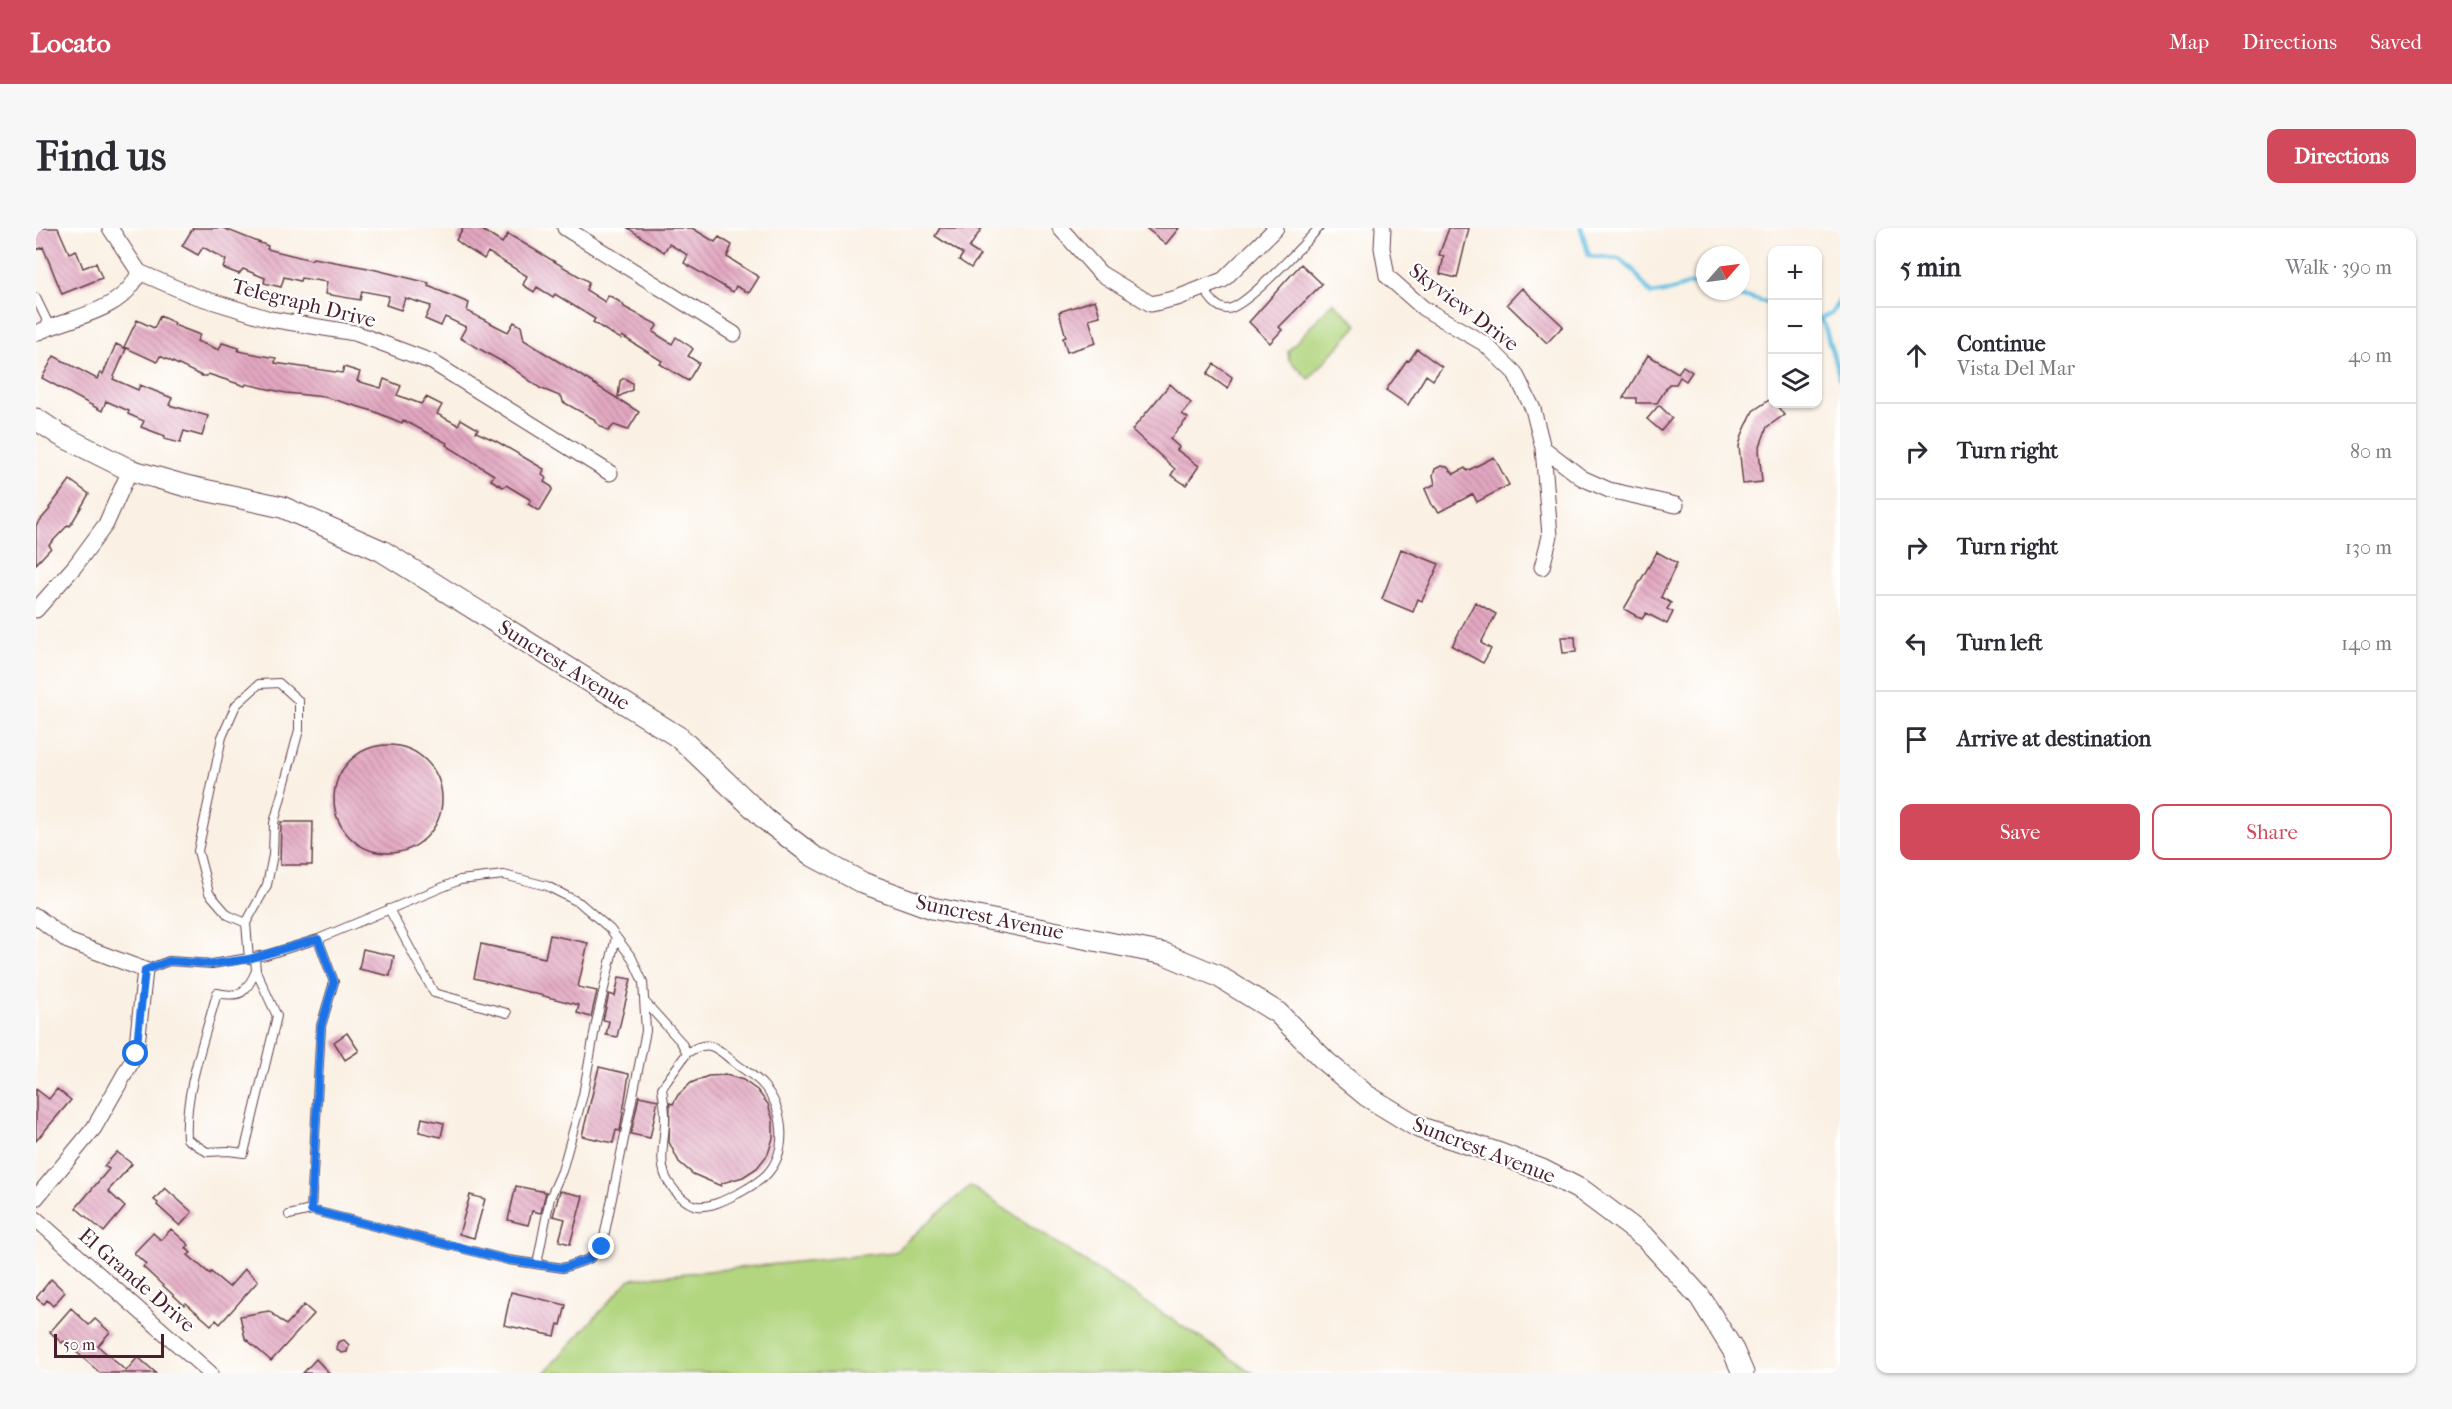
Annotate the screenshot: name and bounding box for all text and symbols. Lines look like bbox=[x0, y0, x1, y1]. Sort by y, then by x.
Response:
text: Locato bbox=[30, 26, 111, 59]
text: Map bbox=[2169, 30, 2209, 54]
text: Directions bbox=[2242, 30, 2337, 54]
text: Saved bbox=[2370, 30, 2422, 54]
button: Directions bbox=[2267, 129, 2416, 183]
text: Find us bbox=[36, 132, 166, 181]
north arrow bbox=[1696, 246, 1750, 300]
map controls bbox=[1768, 246, 1822, 408]
button: + bbox=[1768, 246, 1822, 300]
text: 5 min bbox=[1900, 252, 1961, 283]
text: Walk · 390 m bbox=[2285, 256, 2392, 279]
street label: Skyview Drive bbox=[1404, 258, 1524, 356]
street label: Telegraph Drive bbox=[230, 274, 378, 332]
button: − bbox=[1768, 300, 1822, 354]
text: Continue bbox=[1957, 331, 2046, 357]
icon: ahead bbox=[1900, 339, 1933, 372]
text: 40 m bbox=[2348, 344, 2392, 367]
button: layers bbox=[1768, 354, 1822, 408]
text: Vista Del Mar bbox=[1957, 357, 2075, 380]
icon: right bbox=[1900, 435, 1933, 468]
text: Turn right bbox=[1957, 438, 2058, 464]
text: 80 m bbox=[2350, 440, 2392, 463]
icon: right bbox=[1900, 531, 1933, 564]
text: Turn right bbox=[1957, 534, 2058, 560]
text: 130 m bbox=[2345, 536, 2392, 559]
street label: Suncrest Avenue bbox=[494, 615, 634, 715]
icon: left bbox=[1900, 627, 1933, 660]
text: Turn left bbox=[1957, 630, 2043, 656]
text: 140 m bbox=[2341, 632, 2392, 655]
icon: arrive bbox=[1900, 723, 1933, 756]
text: Arrive at destination bbox=[1957, 726, 2151, 752]
button: Save bbox=[1900, 804, 2140, 860]
button: Share bbox=[2152, 804, 2392, 860]
street label: Suncrest Avenue bbox=[914, 890, 1066, 944]
route start bbox=[122, 1040, 148, 1066]
street label: Suncrest Avenue bbox=[1409, 1112, 1559, 1188]
street label: El Grande Drive bbox=[74, 1223, 200, 1337]
route end bbox=[588, 1233, 614, 1259]
scale bar bbox=[54, 1331, 164, 1358]
text: 50 m bbox=[63, 1335, 95, 1354]

